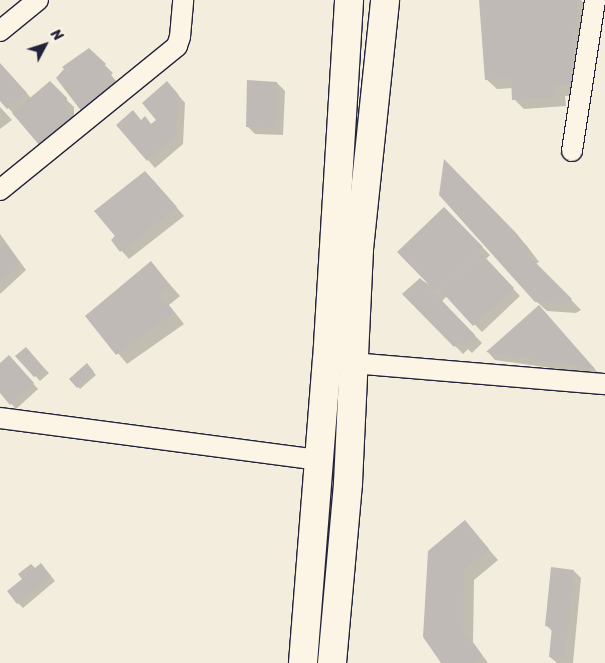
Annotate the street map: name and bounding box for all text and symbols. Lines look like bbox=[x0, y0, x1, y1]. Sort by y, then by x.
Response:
north arrow bbox=[20, 20, 70, 70]
text: N bbox=[44, 23, 70, 47]

